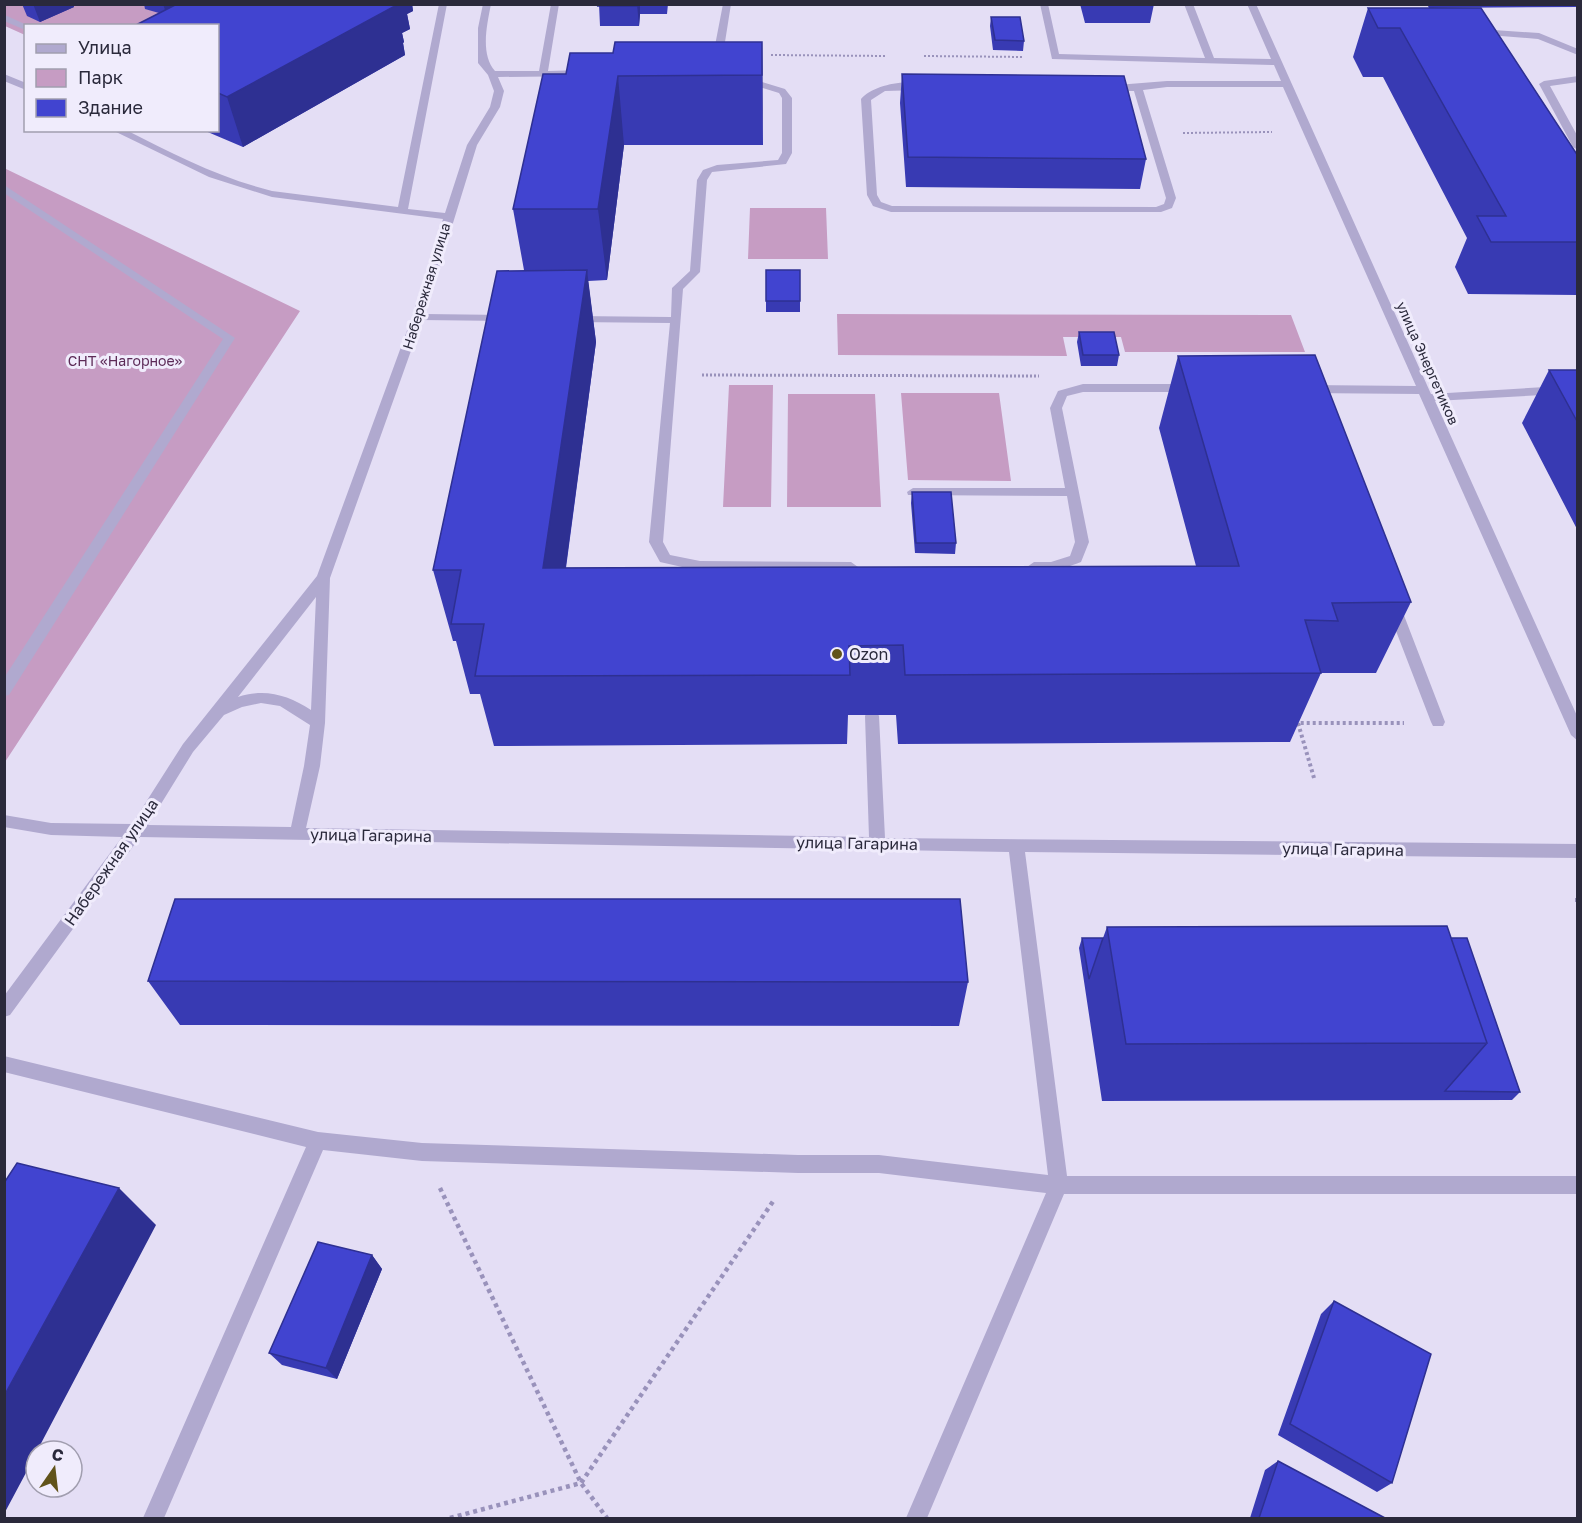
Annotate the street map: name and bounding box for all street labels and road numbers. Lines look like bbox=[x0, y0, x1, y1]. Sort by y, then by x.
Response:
street label: Набережная улица bbox=[399, 221, 453, 351]
street label: улица Энергетиков bbox=[1393, 299, 1463, 427]
street label: Набережная улица bbox=[60, 795, 162, 929]
street label: улица Гагарина bbox=[310, 824, 432, 846]
street label: улица Гагарина bbox=[796, 832, 918, 854]
street label: улица Гагарина bbox=[1282, 838, 1404, 860]

